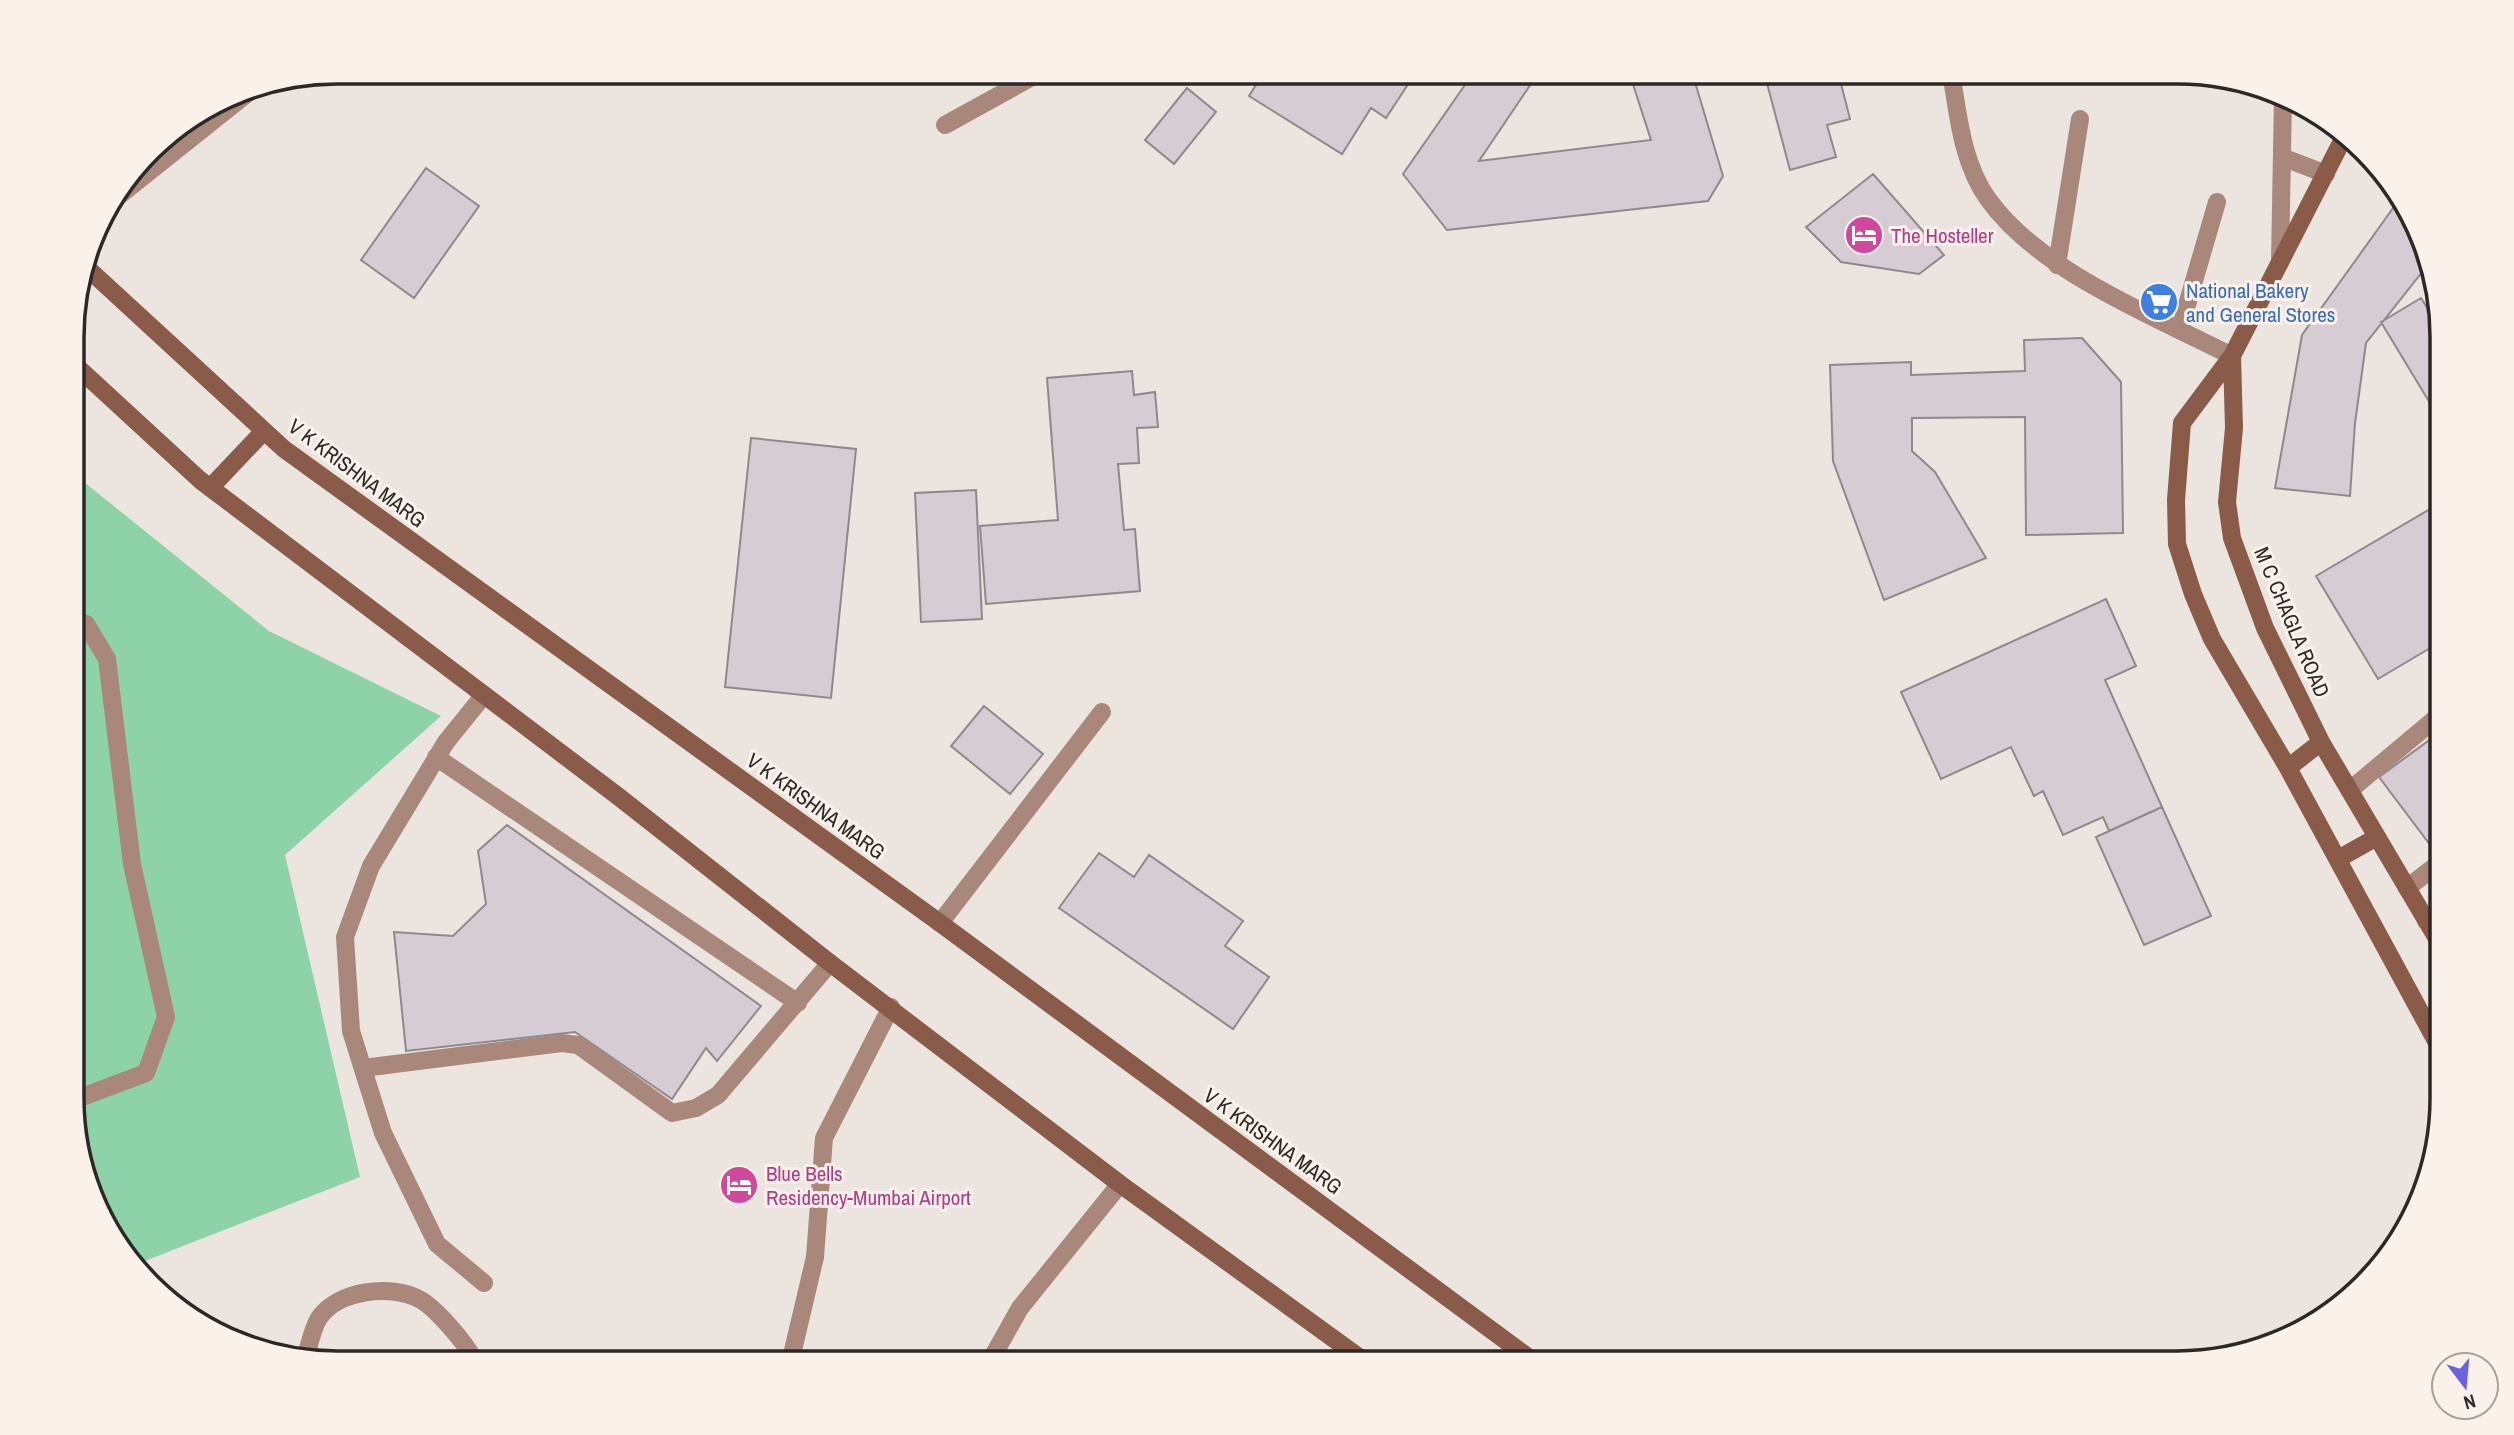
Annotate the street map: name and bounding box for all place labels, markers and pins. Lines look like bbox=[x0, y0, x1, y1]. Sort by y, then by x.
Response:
hotel icon: The Hosteller bbox=[1843, 214, 1885, 256]
place label: The Hosteller bbox=[1891, 221, 1994, 250]
place label: National Bakery and General Stores bbox=[2186, 276, 2335, 329]
supermarket icon: National Bakery and General Stores bbox=[2138, 281, 2180, 323]
place label: Blue Bells Residency-Mumbai Airport bbox=[766, 1159, 971, 1212]
hotel icon: Blue Bells Residency-Mumbai Airport bbox=[718, 1164, 760, 1206]

